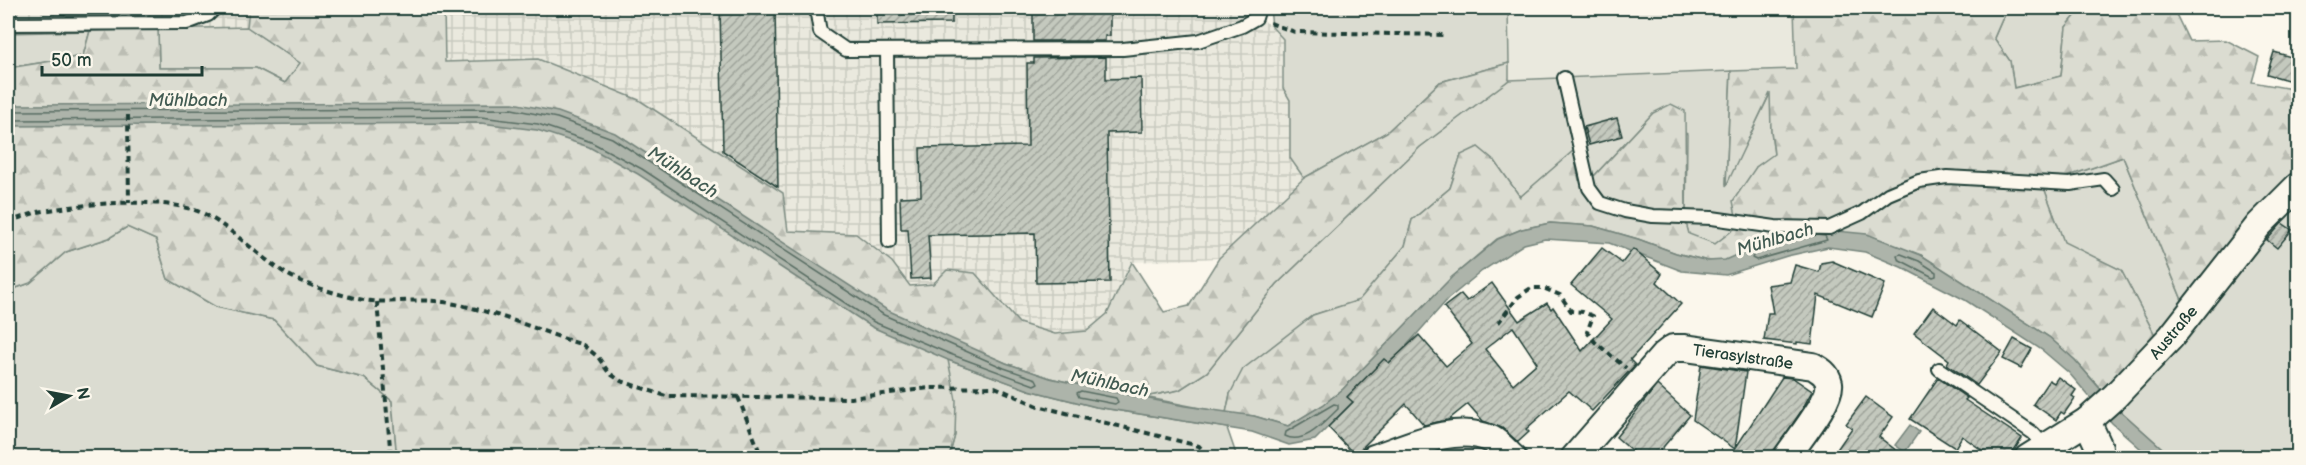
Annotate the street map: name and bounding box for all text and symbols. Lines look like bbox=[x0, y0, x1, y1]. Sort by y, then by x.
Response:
scale bar bbox=[42, 39, 202, 77]
text: 50 m bbox=[51, 50, 92, 71]
water label: Mühlbach bbox=[148, 90, 228, 111]
water label: Mühlbach bbox=[644, 142, 722, 203]
water label: Mühlbach bbox=[1734, 218, 1816, 260]
street label: Austraße bbox=[2146, 302, 2202, 364]
street label: Tierasylstraße bbox=[1691, 341, 1795, 374]
water label: Mühlbach bbox=[1069, 365, 1151, 402]
north arrow bbox=[39, 366, 99, 426]
text: N bbox=[72, 386, 93, 401]

